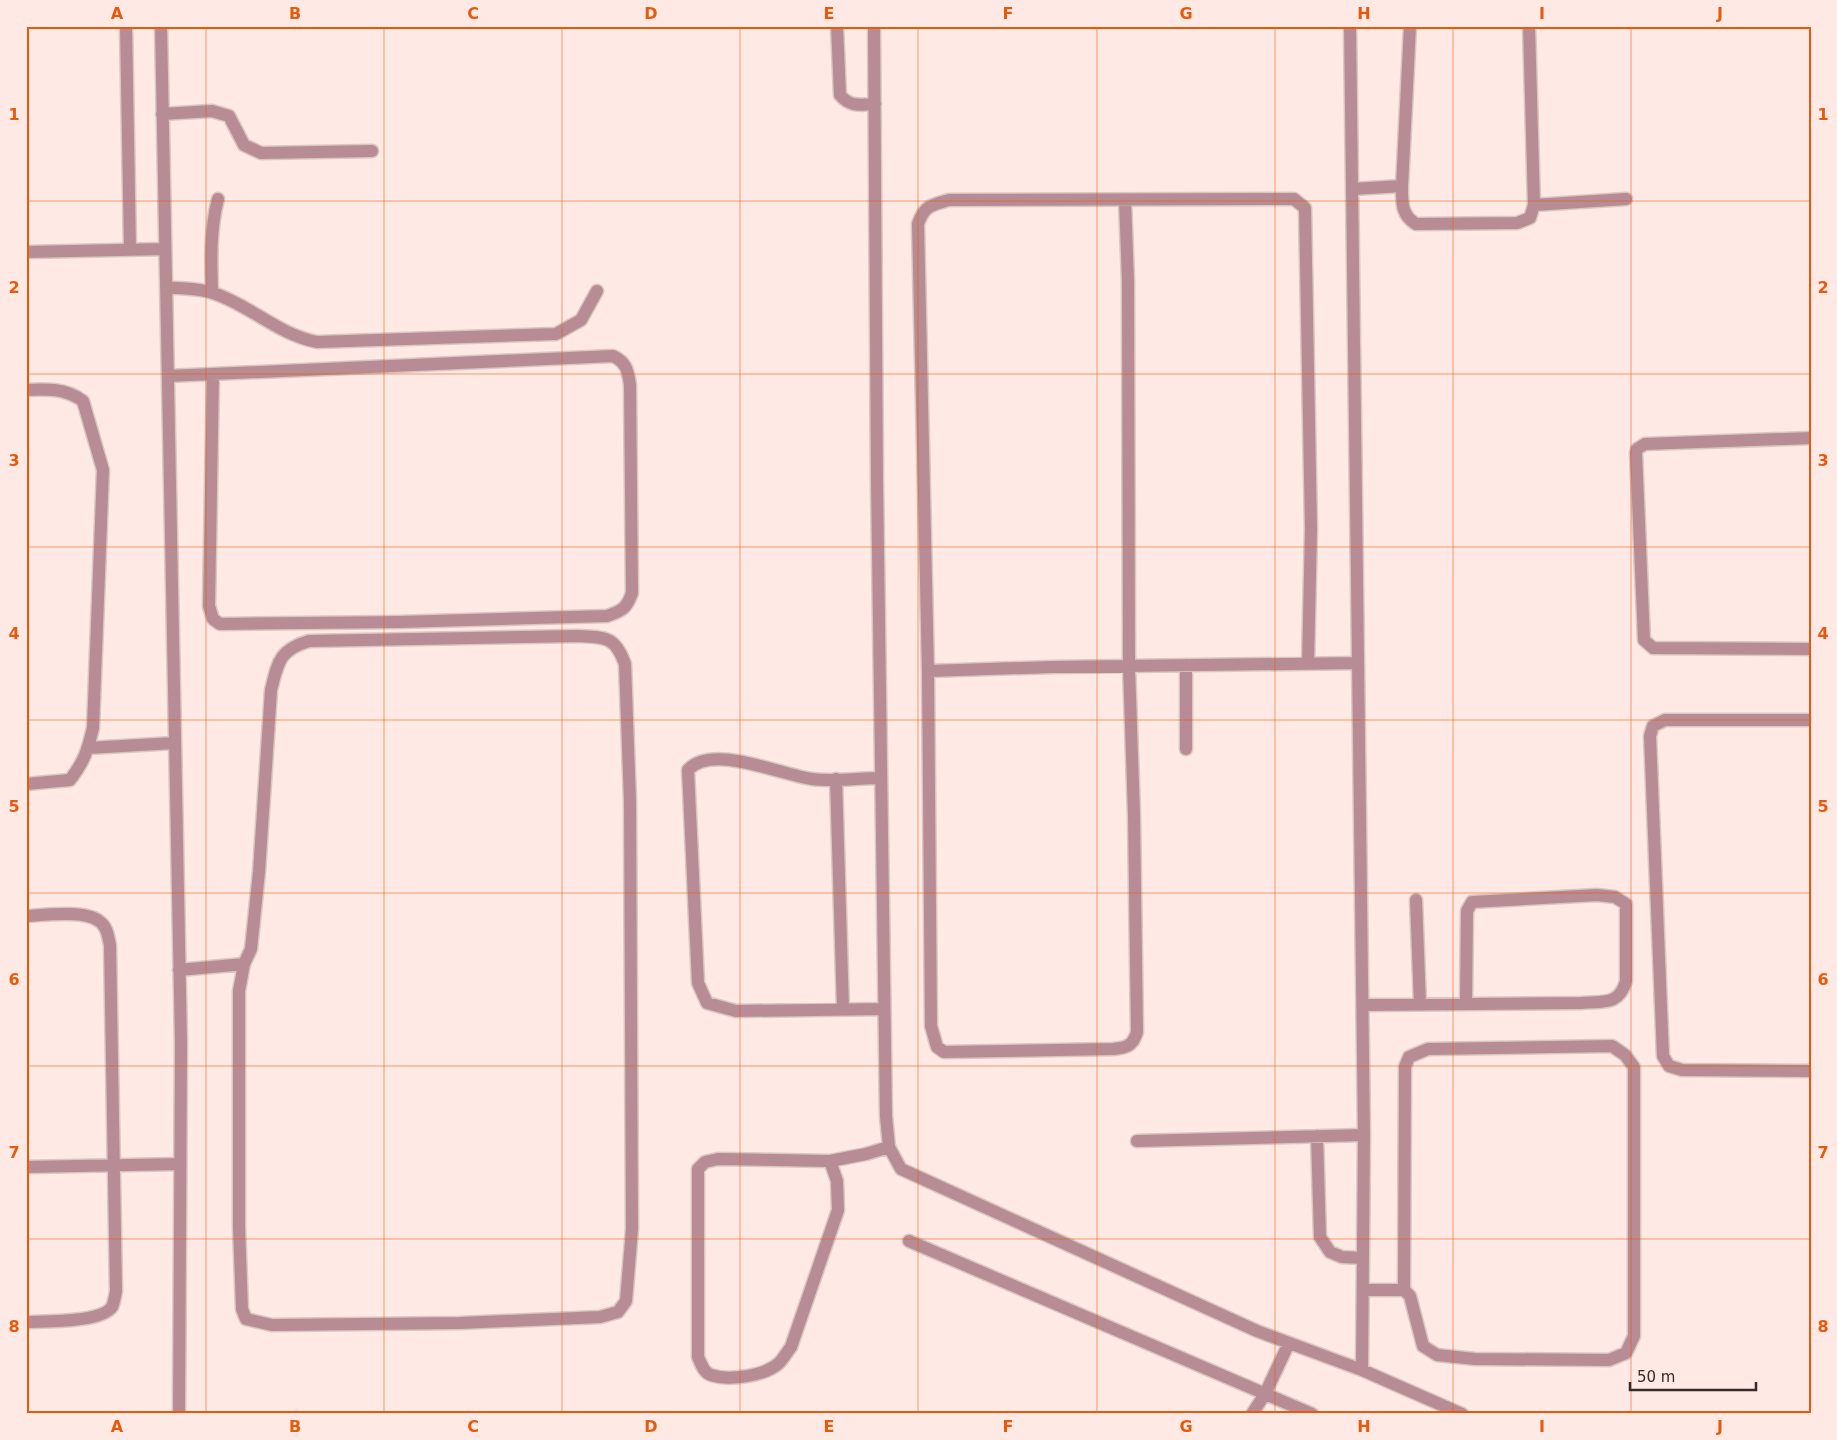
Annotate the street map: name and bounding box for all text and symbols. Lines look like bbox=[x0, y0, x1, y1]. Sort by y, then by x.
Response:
text: A bbox=[111, 4, 124, 23]
text: B bbox=[289, 4, 301, 23]
text: C bbox=[467, 4, 479, 23]
text: D bbox=[644, 4, 658, 23]
text: E bbox=[824, 4, 834, 23]
text: F bbox=[1003, 4, 1013, 23]
text: G bbox=[1179, 4, 1193, 23]
text: H bbox=[1357, 4, 1371, 23]
text: I bbox=[1539, 4, 1545, 23]
text: J bbox=[1716, 4, 1723, 23]
text: 1 bbox=[8, 105, 20, 124]
text: 1 bbox=[1817, 105, 1829, 124]
text: 2 bbox=[8, 278, 20, 297]
text: 2 bbox=[1817, 278, 1829, 297]
text: 3 bbox=[8, 451, 20, 470]
text: 3 bbox=[1817, 451, 1829, 470]
text: 4 bbox=[8, 624, 20, 643]
text: 4 bbox=[1817, 624, 1829, 643]
text: 5 bbox=[8, 797, 20, 816]
text: 5 bbox=[1817, 797, 1829, 816]
text: 6 bbox=[8, 970, 20, 989]
text: 6 bbox=[1817, 970, 1829, 989]
text: 7 bbox=[8, 1143, 20, 1162]
text: 7 bbox=[1817, 1143, 1829, 1162]
text: 8 bbox=[8, 1317, 20, 1336]
text: 8 bbox=[1817, 1317, 1829, 1336]
scale bar bbox=[1630, 1360, 1756, 1392]
text: 50 m bbox=[1637, 1368, 1675, 1386]
text: A bbox=[111, 1417, 124, 1436]
text: B bbox=[289, 1417, 301, 1436]
text: C bbox=[467, 1417, 479, 1436]
text: D bbox=[644, 1417, 658, 1436]
text: E bbox=[824, 1417, 834, 1436]
text: F bbox=[1003, 1417, 1013, 1436]
text: G bbox=[1179, 1417, 1193, 1436]
text: H bbox=[1357, 1417, 1371, 1436]
text: I bbox=[1539, 1417, 1545, 1436]
text: J bbox=[1716, 1417, 1723, 1436]

